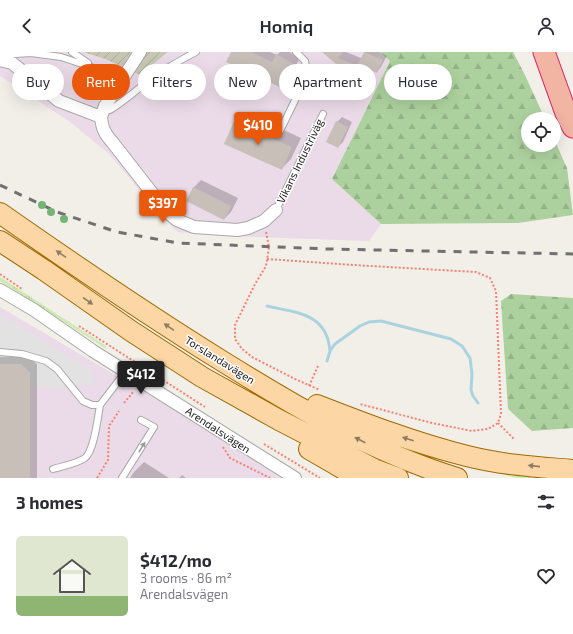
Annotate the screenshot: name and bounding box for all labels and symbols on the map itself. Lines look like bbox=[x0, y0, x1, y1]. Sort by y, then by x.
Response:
pin: $410 bbox=[234, 112, 282, 146]
street label: Vikans Industriväg bbox=[273, 116, 326, 205]
pin: $397 bbox=[139, 190, 187, 224]
one-way arrow bbox=[55, 251, 67, 258]
one-way arrow bbox=[83, 297, 93, 305]
one-way arrow bbox=[163, 323, 174, 331]
street label: Torslandavägen bbox=[183, 333, 257, 386]
pin: $412 bbox=[117, 361, 165, 395]
street label: Arendalsvägen bbox=[183, 404, 253, 455]
one-way arrow bbox=[401, 435, 413, 441]
one-way arrow bbox=[354, 437, 366, 443]
one-way arrow bbox=[138, 441, 145, 452]
one-way arrow bbox=[528, 463, 540, 470]

